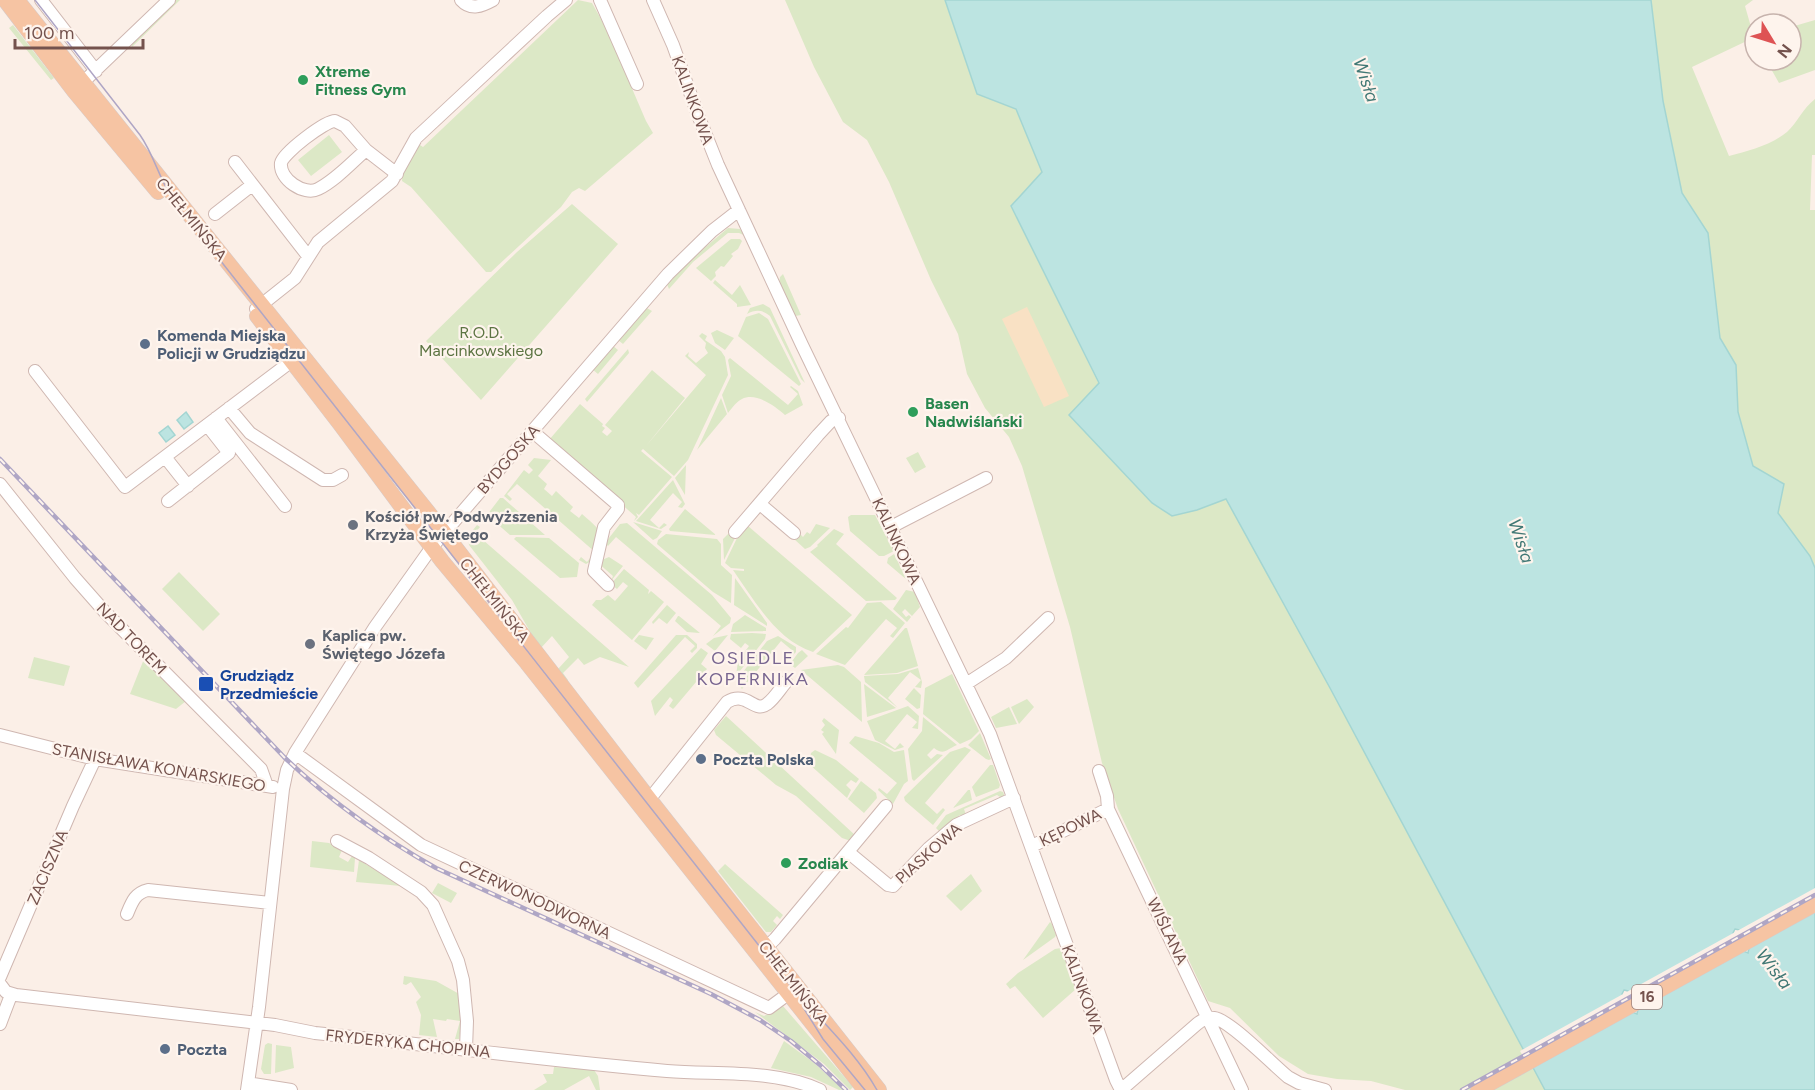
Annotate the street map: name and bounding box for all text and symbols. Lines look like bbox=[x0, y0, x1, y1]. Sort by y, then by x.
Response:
scale bar bbox=[15, 12, 142, 50]
north arrow bbox=[1743, 12, 1803, 72]
text: 100 m bbox=[24, 22, 74, 44]
text: N bbox=[1773, 40, 1796, 62]
street label: KALINKOWA bbox=[668, 53, 717, 147]
water label: Wisła bbox=[1348, 55, 1384, 106]
place label: Xtreme Fitness Gym bbox=[315, 62, 406, 99]
marker: Xtreme Fitness Gym bbox=[296, 73, 310, 87]
street label: CHEŁMIŃSKA bbox=[152, 174, 231, 265]
park label: R.O.D. Marcinkowskiego bbox=[419, 323, 543, 360]
place label: Komenda Miejska Policji w Grudziądzu bbox=[157, 326, 306, 363]
marker: Komenda Miejska Policji w Grudziądzu bbox=[138, 337, 152, 351]
place label: Basen Nadwiślański bbox=[925, 394, 1022, 431]
marker: Basen Nadwiślański bbox=[906, 405, 920, 419]
street label: BYDGOSKA bbox=[473, 421, 544, 498]
street label: KALINKOWA bbox=[868, 495, 925, 588]
place label: Kościół pw. Podwyższenia Krzyża Świętego bbox=[365, 507, 557, 544]
water label: Wisła bbox=[1503, 516, 1539, 567]
marker: Kościół pw. Podwyższenia Krzyża Świętego bbox=[346, 518, 360, 532]
street label: CHEŁMIŃSKA bbox=[456, 554, 534, 646]
street label: NAD TOREM bbox=[93, 598, 171, 678]
place label: Kaplica pw. Świętego Józefa bbox=[322, 626, 445, 663]
marker: Kaplica pw. Świętego Józefa bbox=[303, 637, 317, 651]
district label: OSIEDLE KOPERNIKA bbox=[697, 647, 809, 690]
place label: Grudziądz Przedmieście bbox=[220, 666, 318, 703]
marker: Grudziądz Przedmieście bbox=[197, 675, 215, 693]
street label: STANISŁAWA KONARSKIEGO bbox=[51, 739, 267, 796]
place label: Poczta Polska bbox=[713, 750, 814, 769]
marker: Poczta Polska bbox=[694, 752, 708, 766]
street label: KĘPOWA bbox=[1036, 804, 1104, 851]
street label: PIASKOWA bbox=[892, 819, 965, 888]
street label: ZACISZNA bbox=[23, 827, 72, 908]
place label: Zodiak bbox=[798, 854, 849, 873]
street label: CZERWONODWORNA bbox=[456, 856, 614, 943]
marker: Zodiak bbox=[779, 856, 793, 870]
street label: WIŚLANA bbox=[1143, 895, 1192, 968]
street label: CHEŁMIŃSKA bbox=[755, 937, 833, 1029]
street label: KALINKOWA bbox=[1058, 942, 1107, 1036]
water label: Wisła bbox=[1751, 944, 1797, 994]
road number: 16 bbox=[1632, 985, 1662, 1009]
street label: FRYDERYKA CHOPINA bbox=[324, 1025, 492, 1062]
place label: Poczta bbox=[177, 1040, 227, 1059]
marker: Poczta bbox=[158, 1042, 172, 1056]

